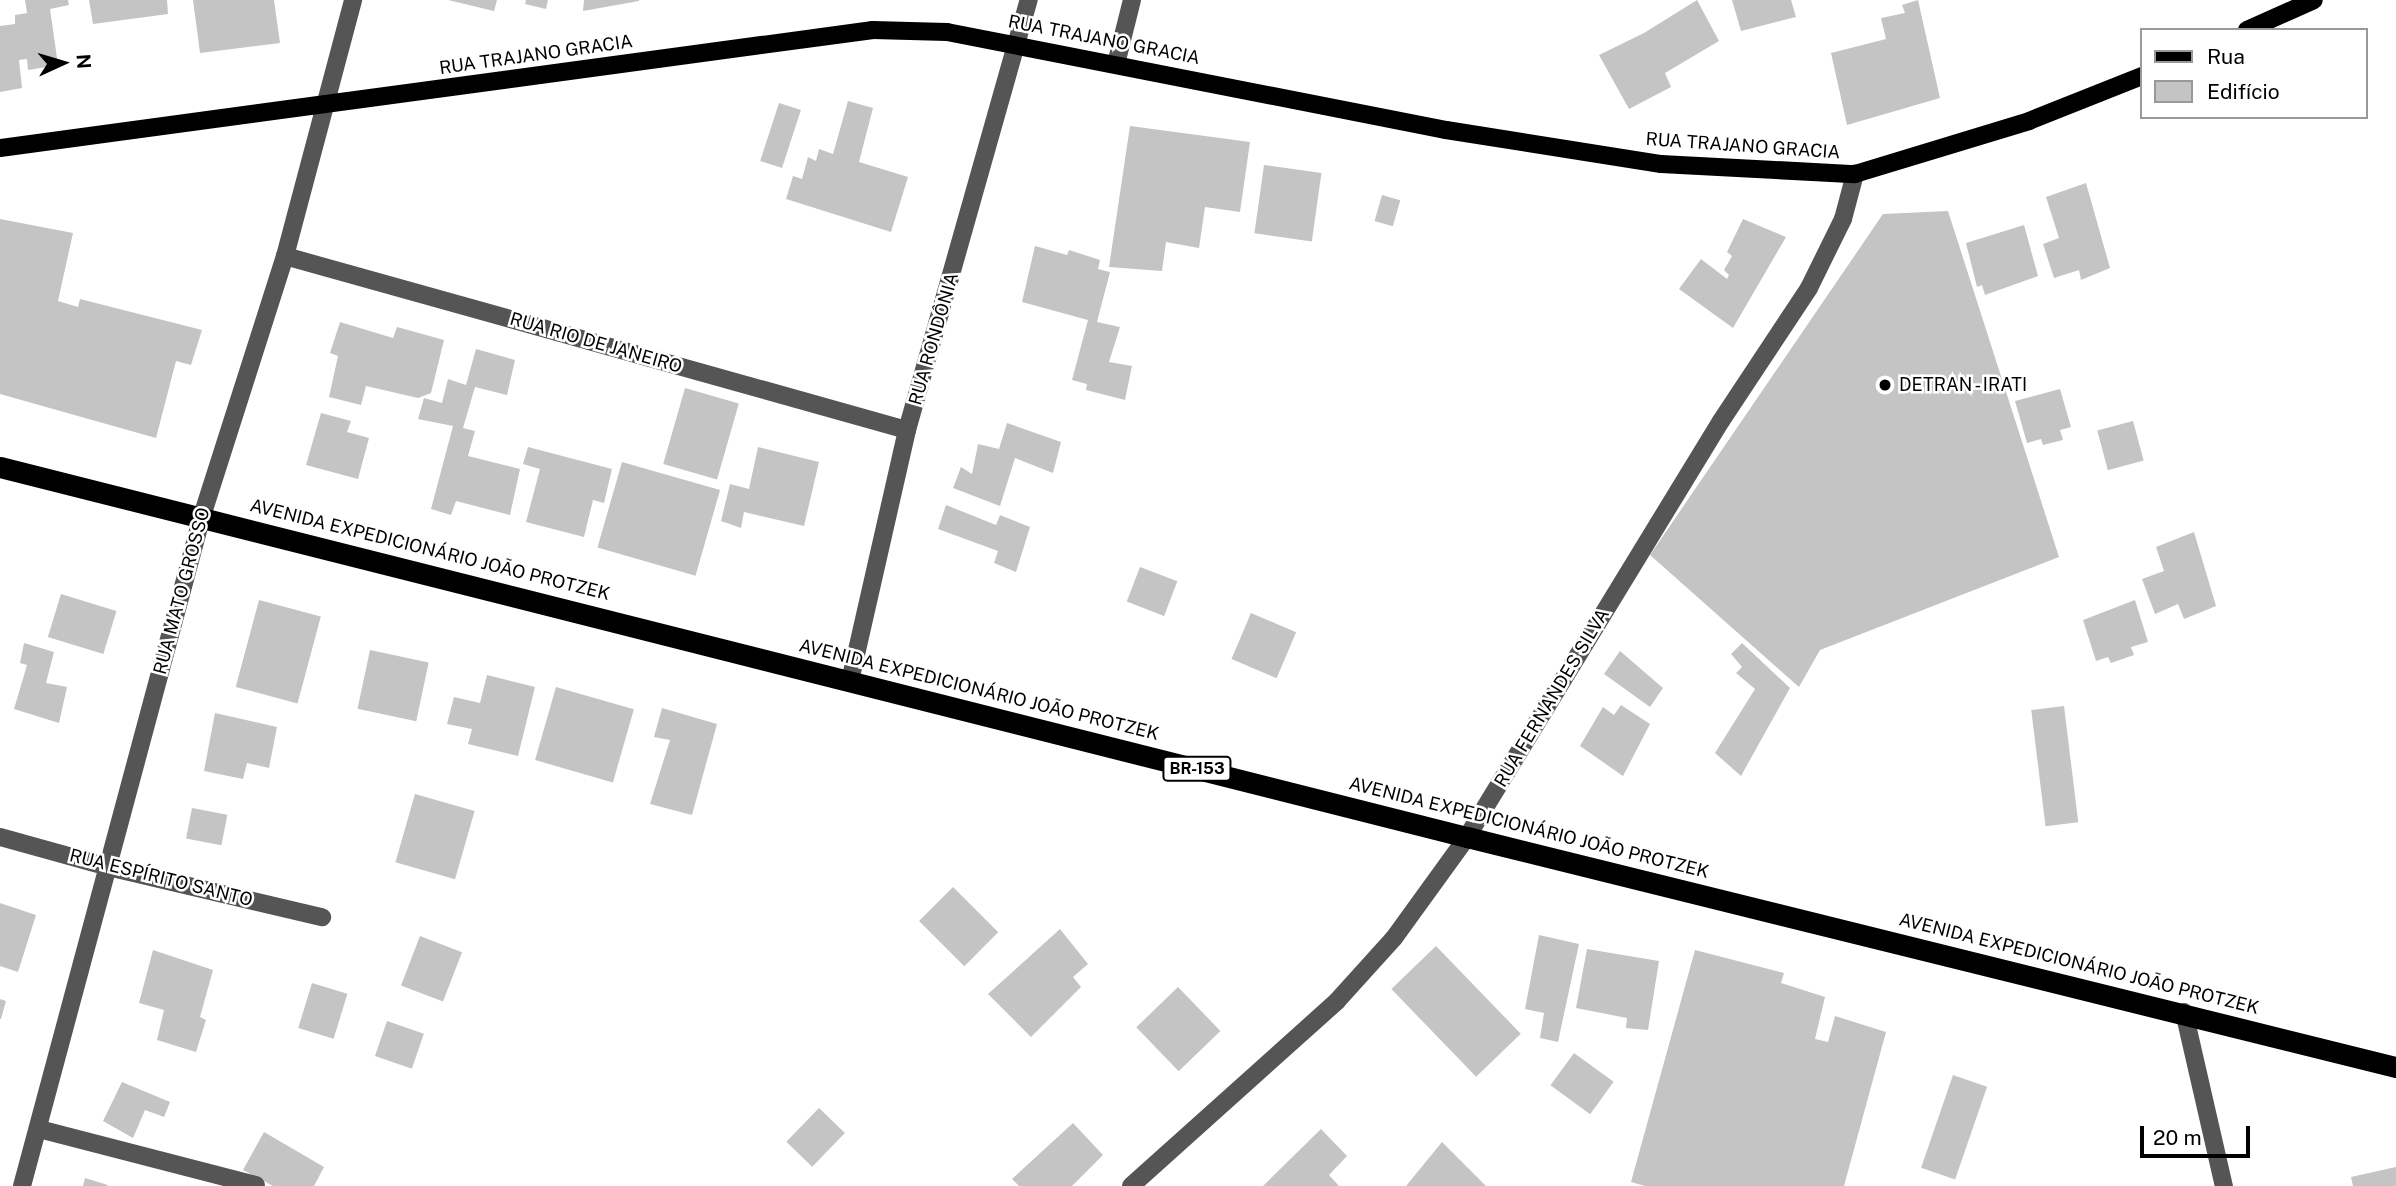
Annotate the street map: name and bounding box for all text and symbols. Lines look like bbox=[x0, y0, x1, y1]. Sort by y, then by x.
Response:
street label: RUA TRAJANO GRACIA bbox=[1006, 11, 1202, 69]
north arrow bbox=[28, 28, 98, 98]
legend bbox=[2140, 28, 2368, 119]
street label: RUA TRAJANO GRACIA bbox=[438, 31, 634, 79]
text: Rua bbox=[2207, 44, 2245, 69]
text: N bbox=[72, 53, 95, 70]
text: Edifício bbox=[2207, 79, 2280, 104]
street label: RUA TRAJANO GRACIA bbox=[1645, 128, 1841, 164]
street label: RUA RONDÔNIA bbox=[905, 270, 963, 408]
street label: RUA RIO DE JANEIRO bbox=[507, 308, 685, 378]
place label: DETRAN - IRATI bbox=[1899, 374, 2032, 396]
marker: DETRAN - IRATI bbox=[1877, 377, 1893, 393]
street label: AVENIDA EXPEDICIONÁRIO JOÃO PROTZEK bbox=[248, 495, 612, 605]
street label: RUA MATO GROSSO bbox=[149, 505, 215, 677]
street label: RUA FERNANDES SILVA bbox=[1490, 605, 1614, 791]
street label: AVENIDA EXPEDICIONÁRIO JOÃO PROTZEK bbox=[797, 635, 1161, 745]
road number: BR-153 bbox=[1162, 756, 1232, 782]
street label: AVENIDA EXPEDICIONÁRIO JOÃO PROTZEK bbox=[1347, 773, 1711, 883]
street label: RUA ESPÍRITO SANTO bbox=[67, 845, 255, 911]
street label: AVENIDA EXPEDICIONÁRIO JOÃO PROTZEK bbox=[1897, 909, 2261, 1019]
scale bar bbox=[2144, 1112, 2254, 1156]
text: 20 m bbox=[2153, 1125, 2202, 1150]

